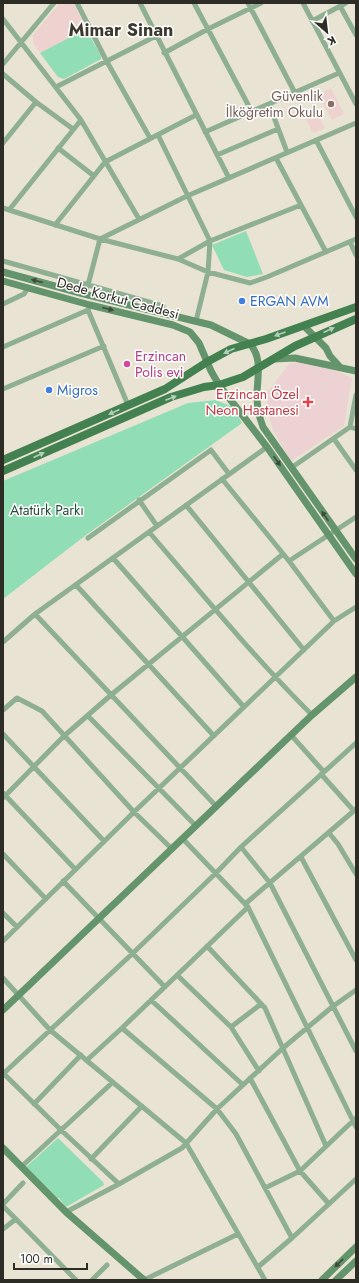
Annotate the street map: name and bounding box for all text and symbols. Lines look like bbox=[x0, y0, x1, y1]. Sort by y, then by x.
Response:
north arrow bbox=[307, 12, 347, 52]
district label: Mimar Sinan bbox=[69, 17, 173, 43]
text: K bbox=[324, 32, 339, 50]
place label: Güvenlik İlköğretim Okulu bbox=[226, 86, 324, 122]
marker: Güvenlik İlköğretim Okulu bbox=[326, 99, 336, 109]
street label: Dede Korkut Caddesi bbox=[55, 272, 181, 324]
one-way arrow bbox=[31, 278, 43, 284]
place label: ERGAN AVM bbox=[250, 291, 329, 311]
marker: ERGAN AVM bbox=[237, 296, 247, 306]
one-way arrow bbox=[102, 307, 114, 313]
one-way arrow bbox=[323, 327, 335, 333]
one-way arrow bbox=[273, 332, 285, 338]
place label: Erzincan Polis evi bbox=[135, 346, 186, 382]
one-way arrow bbox=[223, 348, 234, 354]
marker: Erzincan Polis evi bbox=[122, 359, 132, 369]
place label: Migros bbox=[57, 380, 98, 400]
place label: Erzincan Özel Neon Hastanesi bbox=[205, 384, 299, 420]
marker: Migros bbox=[44, 385, 54, 395]
one-way arrow bbox=[165, 394, 177, 400]
marker: Erzincan Özel Neon Hastanesi bbox=[302, 396, 314, 408]
one-way arrow bbox=[108, 409, 120, 415]
one-way arrow bbox=[33, 452, 44, 458]
one-way arrow bbox=[273, 456, 281, 466]
park label: Atatürk Parkı bbox=[10, 500, 84, 520]
one-way arrow bbox=[321, 511, 329, 521]
scale bar bbox=[14, 1245, 87, 1271]
text: 100 m bbox=[20, 1250, 53, 1268]
one-way arrow bbox=[334, 1259, 344, 1268]

